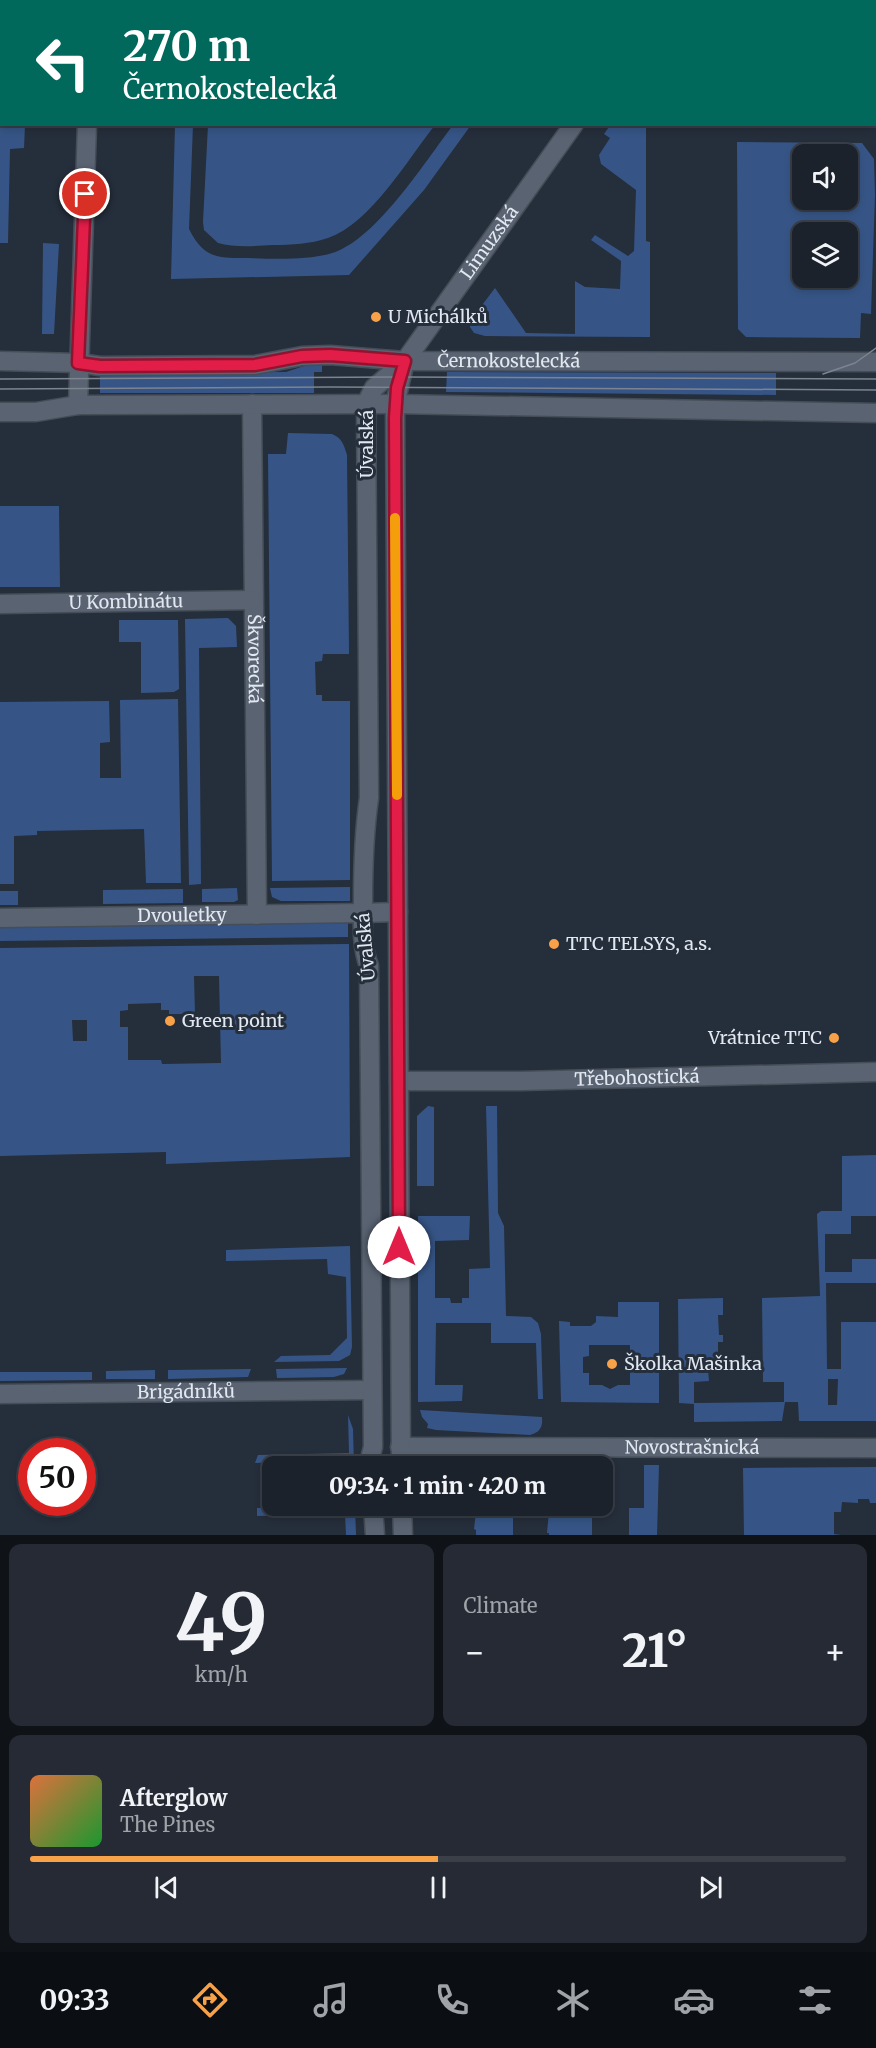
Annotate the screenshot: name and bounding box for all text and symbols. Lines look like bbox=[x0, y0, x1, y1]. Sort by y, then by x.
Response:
text: 270 m bbox=[123, 20, 250, 72]
icon: left bbox=[24, 24, 102, 102]
text: Černokostelecká bbox=[123, 72, 337, 106]
map controls bbox=[792, 144, 858, 288]
button: sound bbox=[792, 144, 858, 210]
pin bbox=[59, 168, 110, 219]
icon: arrive bbox=[68, 177, 101, 210]
street label: Limuzská bbox=[455, 201, 523, 284]
button: layers bbox=[792, 222, 858, 288]
place label: U Michálků bbox=[388, 305, 488, 328]
marker: U Michálků bbox=[369, 310, 383, 324]
street label: Černokostelecká bbox=[437, 349, 580, 372]
street label: Úvalská bbox=[355, 409, 378, 478]
street label: U Kombinátu bbox=[68, 589, 184, 614]
street label: Škvorecká bbox=[243, 614, 267, 704]
street label: Dvouletky bbox=[137, 903, 227, 927]
street label: Úvalská bbox=[351, 912, 380, 982]
place label: TTC TELSYS, a.s. bbox=[566, 932, 712, 955]
marker: TTC TELSYS, a.s. bbox=[547, 937, 561, 951]
place label: Green point bbox=[182, 1009, 284, 1032]
marker: Green point bbox=[163, 1014, 177, 1028]
place label: Vrátnice TTC bbox=[707, 1026, 822, 1049]
marker: Vrátnice TTC bbox=[827, 1031, 841, 1045]
street label: Třebohostická bbox=[574, 1064, 700, 1091]
position arrow bbox=[367, 1215, 431, 1279]
place label: Školka Mašinka bbox=[624, 1352, 762, 1375]
marker: Školka Mašinka bbox=[605, 1357, 619, 1371]
street label: Brigádníků bbox=[137, 1379, 235, 1404]
street label: Novostrašnická bbox=[625, 1435, 760, 1459]
speed limit sign: 50 bbox=[18, 1438, 96, 1516]
text: 09:34 · 1 min · 420 m bbox=[329, 1472, 546, 1500]
text: 49 bbox=[175, 1574, 268, 1672]
text: Climate bbox=[464, 1593, 538, 1618]
text: 21° bbox=[622, 1623, 688, 1679]
text: − bbox=[464, 1632, 486, 1673]
text: + bbox=[824, 1632, 846, 1673]
text: km/h bbox=[195, 1662, 248, 1687]
text: Afterglow bbox=[120, 1784, 227, 1812]
text: The Pines bbox=[120, 1812, 215, 1837]
icon: previous bbox=[150, 1871, 183, 1904]
icon: pause bbox=[422, 1871, 455, 1904]
icon: next bbox=[694, 1871, 727, 1904]
icon: directions bbox=[189, 1979, 231, 2021]
icon: music bbox=[310, 1979, 352, 2021]
icon: phone bbox=[431, 1979, 473, 2021]
icon: climate bbox=[552, 1979, 594, 2021]
icon: car bbox=[673, 1979, 715, 2021]
icon: filters bbox=[794, 1979, 836, 2021]
text: 09:33 bbox=[40, 1983, 110, 2017]

